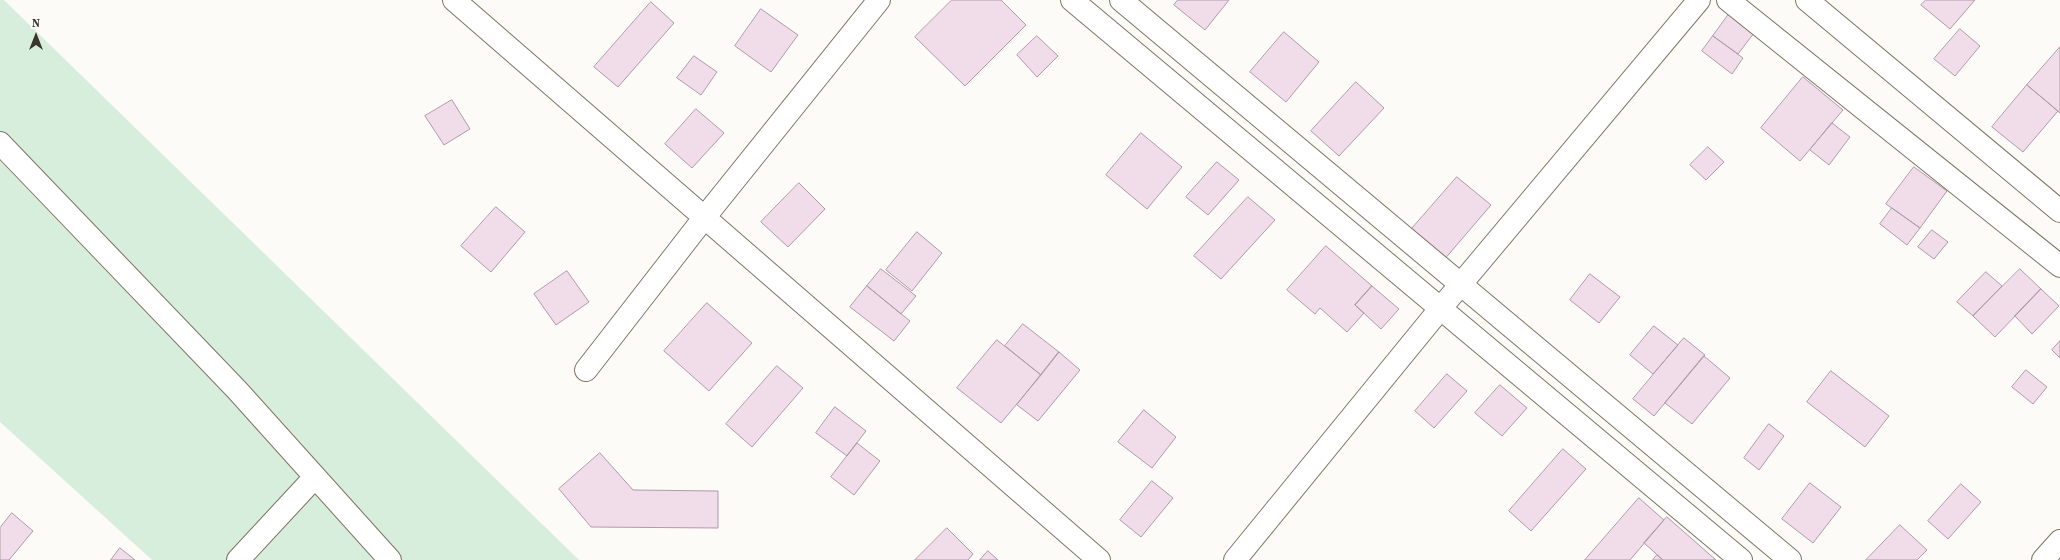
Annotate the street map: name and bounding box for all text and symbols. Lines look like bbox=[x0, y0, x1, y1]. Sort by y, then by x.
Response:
north arrow bbox=[16, 16, 56, 56]
text: N bbox=[32, 16, 40, 31]

